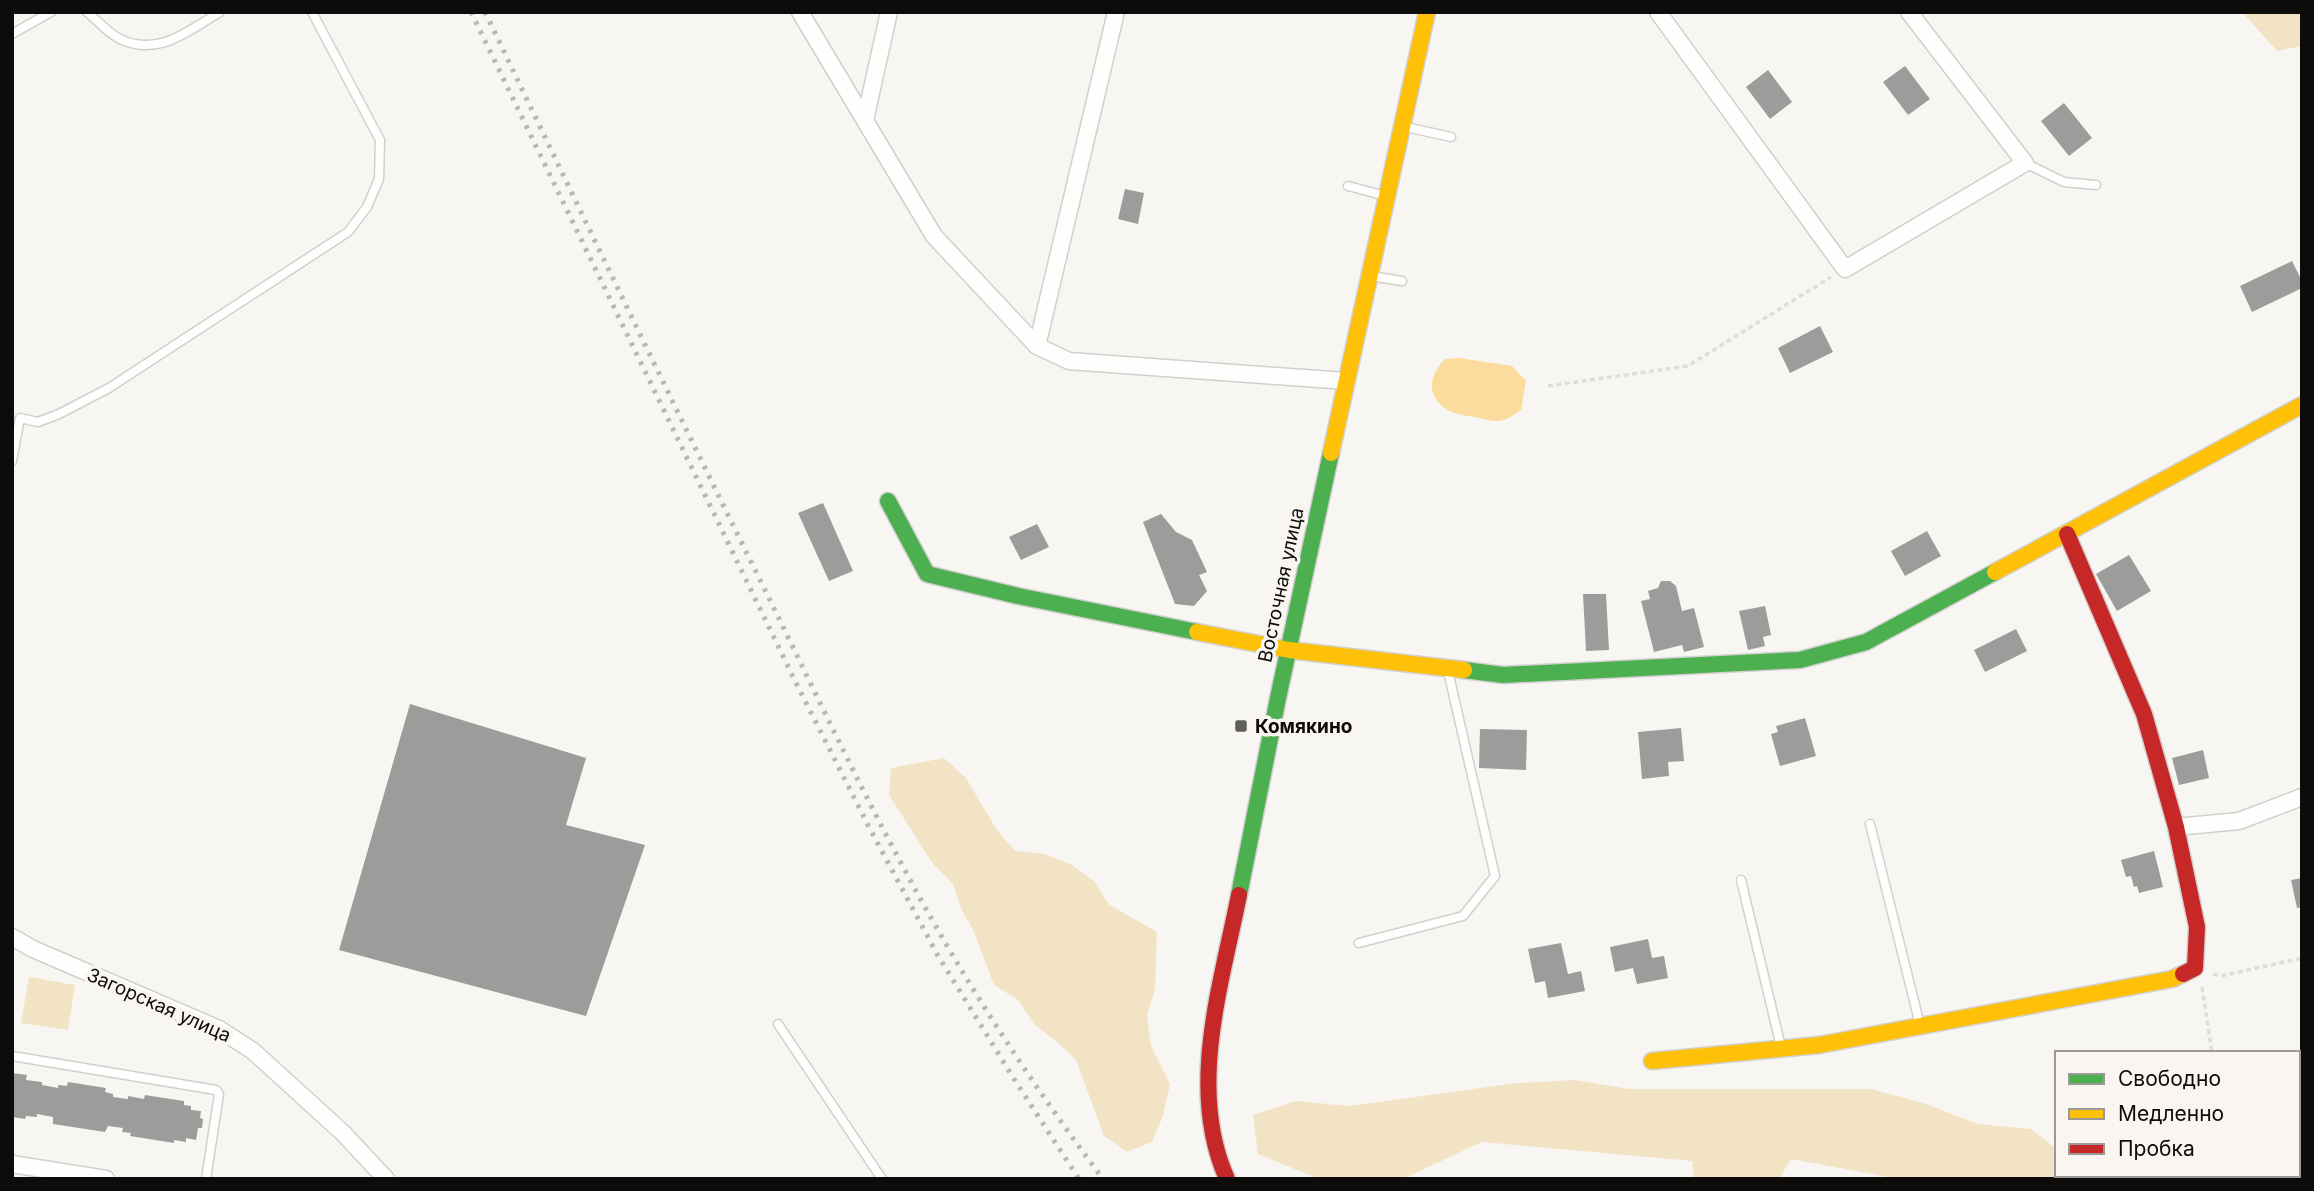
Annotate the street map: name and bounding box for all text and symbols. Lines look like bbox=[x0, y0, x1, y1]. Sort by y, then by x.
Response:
street label: Восточная улица bbox=[1253, 506, 1309, 664]
place label: Комякино bbox=[1255, 715, 1352, 738]
marker: Комякино bbox=[1233, 718, 1249, 734]
street label: Загорская улица bbox=[83, 963, 235, 1047]
legend bbox=[2055, 1051, 2300, 1177]
text: Свободно bbox=[2118, 1066, 2221, 1091]
text: Медленно bbox=[2118, 1101, 2224, 1126]
text: Пробка bbox=[2118, 1136, 2195, 1161]

